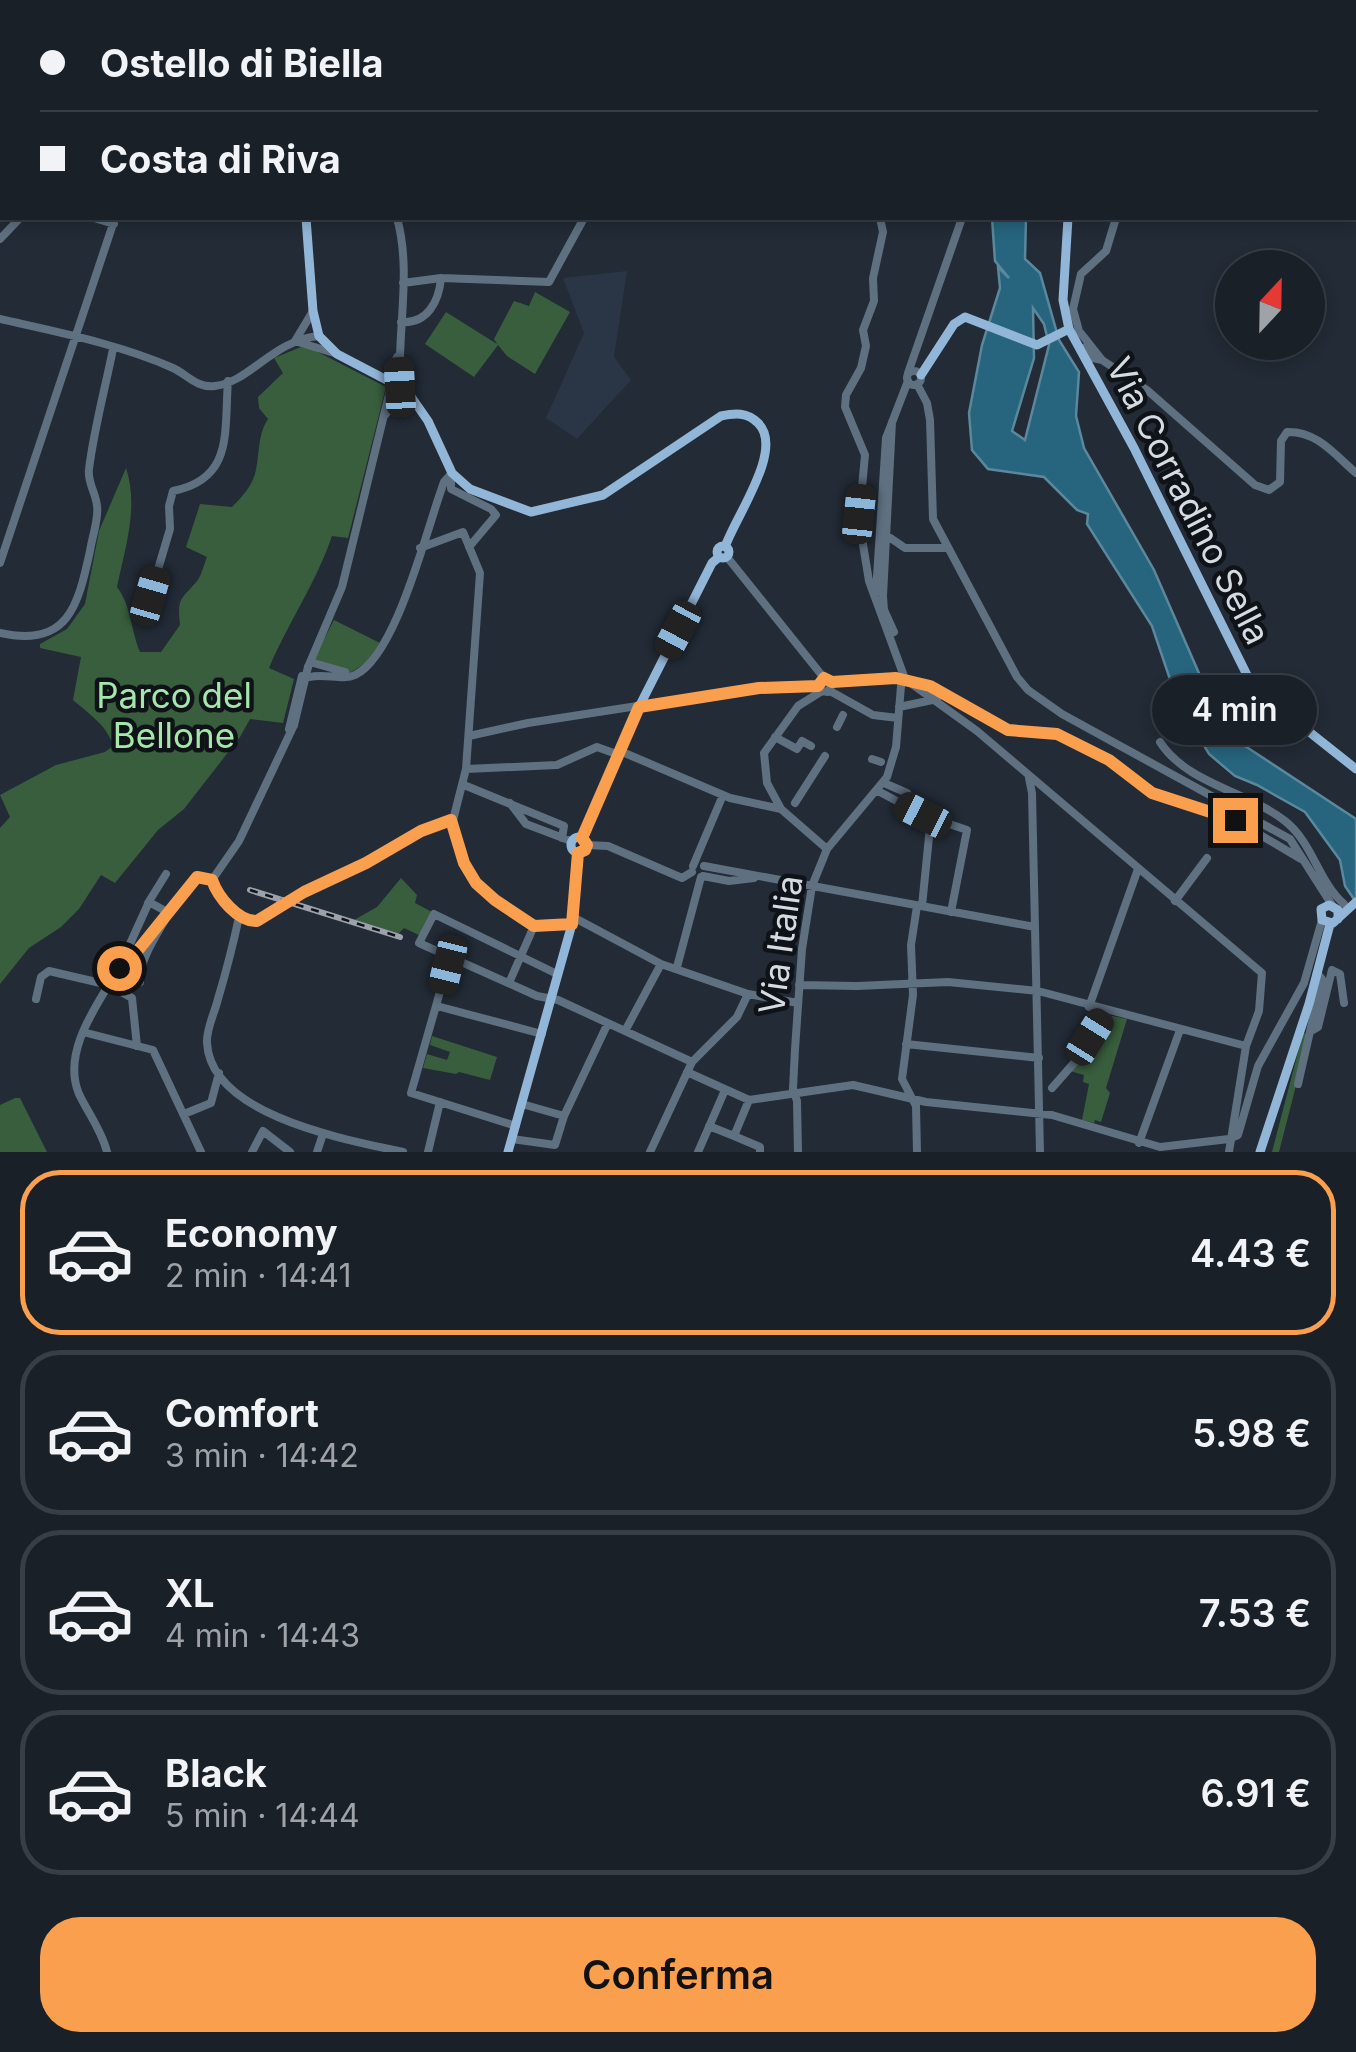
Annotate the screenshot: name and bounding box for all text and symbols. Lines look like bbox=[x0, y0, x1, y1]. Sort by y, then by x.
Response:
text: Ostello di Biella bbox=[100, 40, 384, 86]
text: Costa di Riva bbox=[100, 136, 341, 182]
north arrow bbox=[1215, 250, 1325, 360]
map controls bbox=[1215, 250, 1325, 360]
street label: Via Corradino Sella bbox=[1098, 350, 1279, 651]
car bbox=[383, 356, 417, 418]
car bbox=[841, 483, 877, 545]
car bbox=[127, 563, 173, 629]
car bbox=[651, 596, 705, 664]
park label: Parco del Bellone bbox=[96, 674, 252, 756]
callout: 4 min bbox=[1152, 675, 1318, 745]
text: 4 min bbox=[1191, 690, 1278, 729]
car bbox=[889, 788, 957, 842]
route end bbox=[1213, 798, 1258, 843]
street label: Via Italia bbox=[749, 873, 811, 1017]
car bbox=[426, 932, 470, 998]
route start bbox=[97, 946, 142, 991]
car bbox=[1061, 1004, 1119, 1070]
icon: car bbox=[45, 1208, 135, 1298]
text: Economy bbox=[165, 1210, 338, 1256]
text: 4.43 € bbox=[1190, 1230, 1311, 1276]
text: 2 min · 14:41 bbox=[165, 1256, 351, 1295]
icon: car bbox=[45, 1388, 135, 1478]
text: Comfort bbox=[165, 1390, 319, 1436]
text: 5.98 € bbox=[1192, 1410, 1311, 1456]
text: 3 min · 14:42 bbox=[165, 1436, 359, 1475]
icon: car bbox=[45, 1568, 135, 1658]
text: XL bbox=[165, 1570, 215, 1616]
text: 7.53 € bbox=[1199, 1590, 1311, 1636]
text: 4 min · 14:43 bbox=[165, 1616, 360, 1655]
icon: car bbox=[45, 1748, 135, 1838]
text: Black bbox=[165, 1750, 267, 1796]
text: 6.91 € bbox=[1200, 1770, 1311, 1816]
text: 5 min · 14:44 bbox=[165, 1796, 360, 1835]
button: Conferma bbox=[40, 1917, 1316, 2032]

